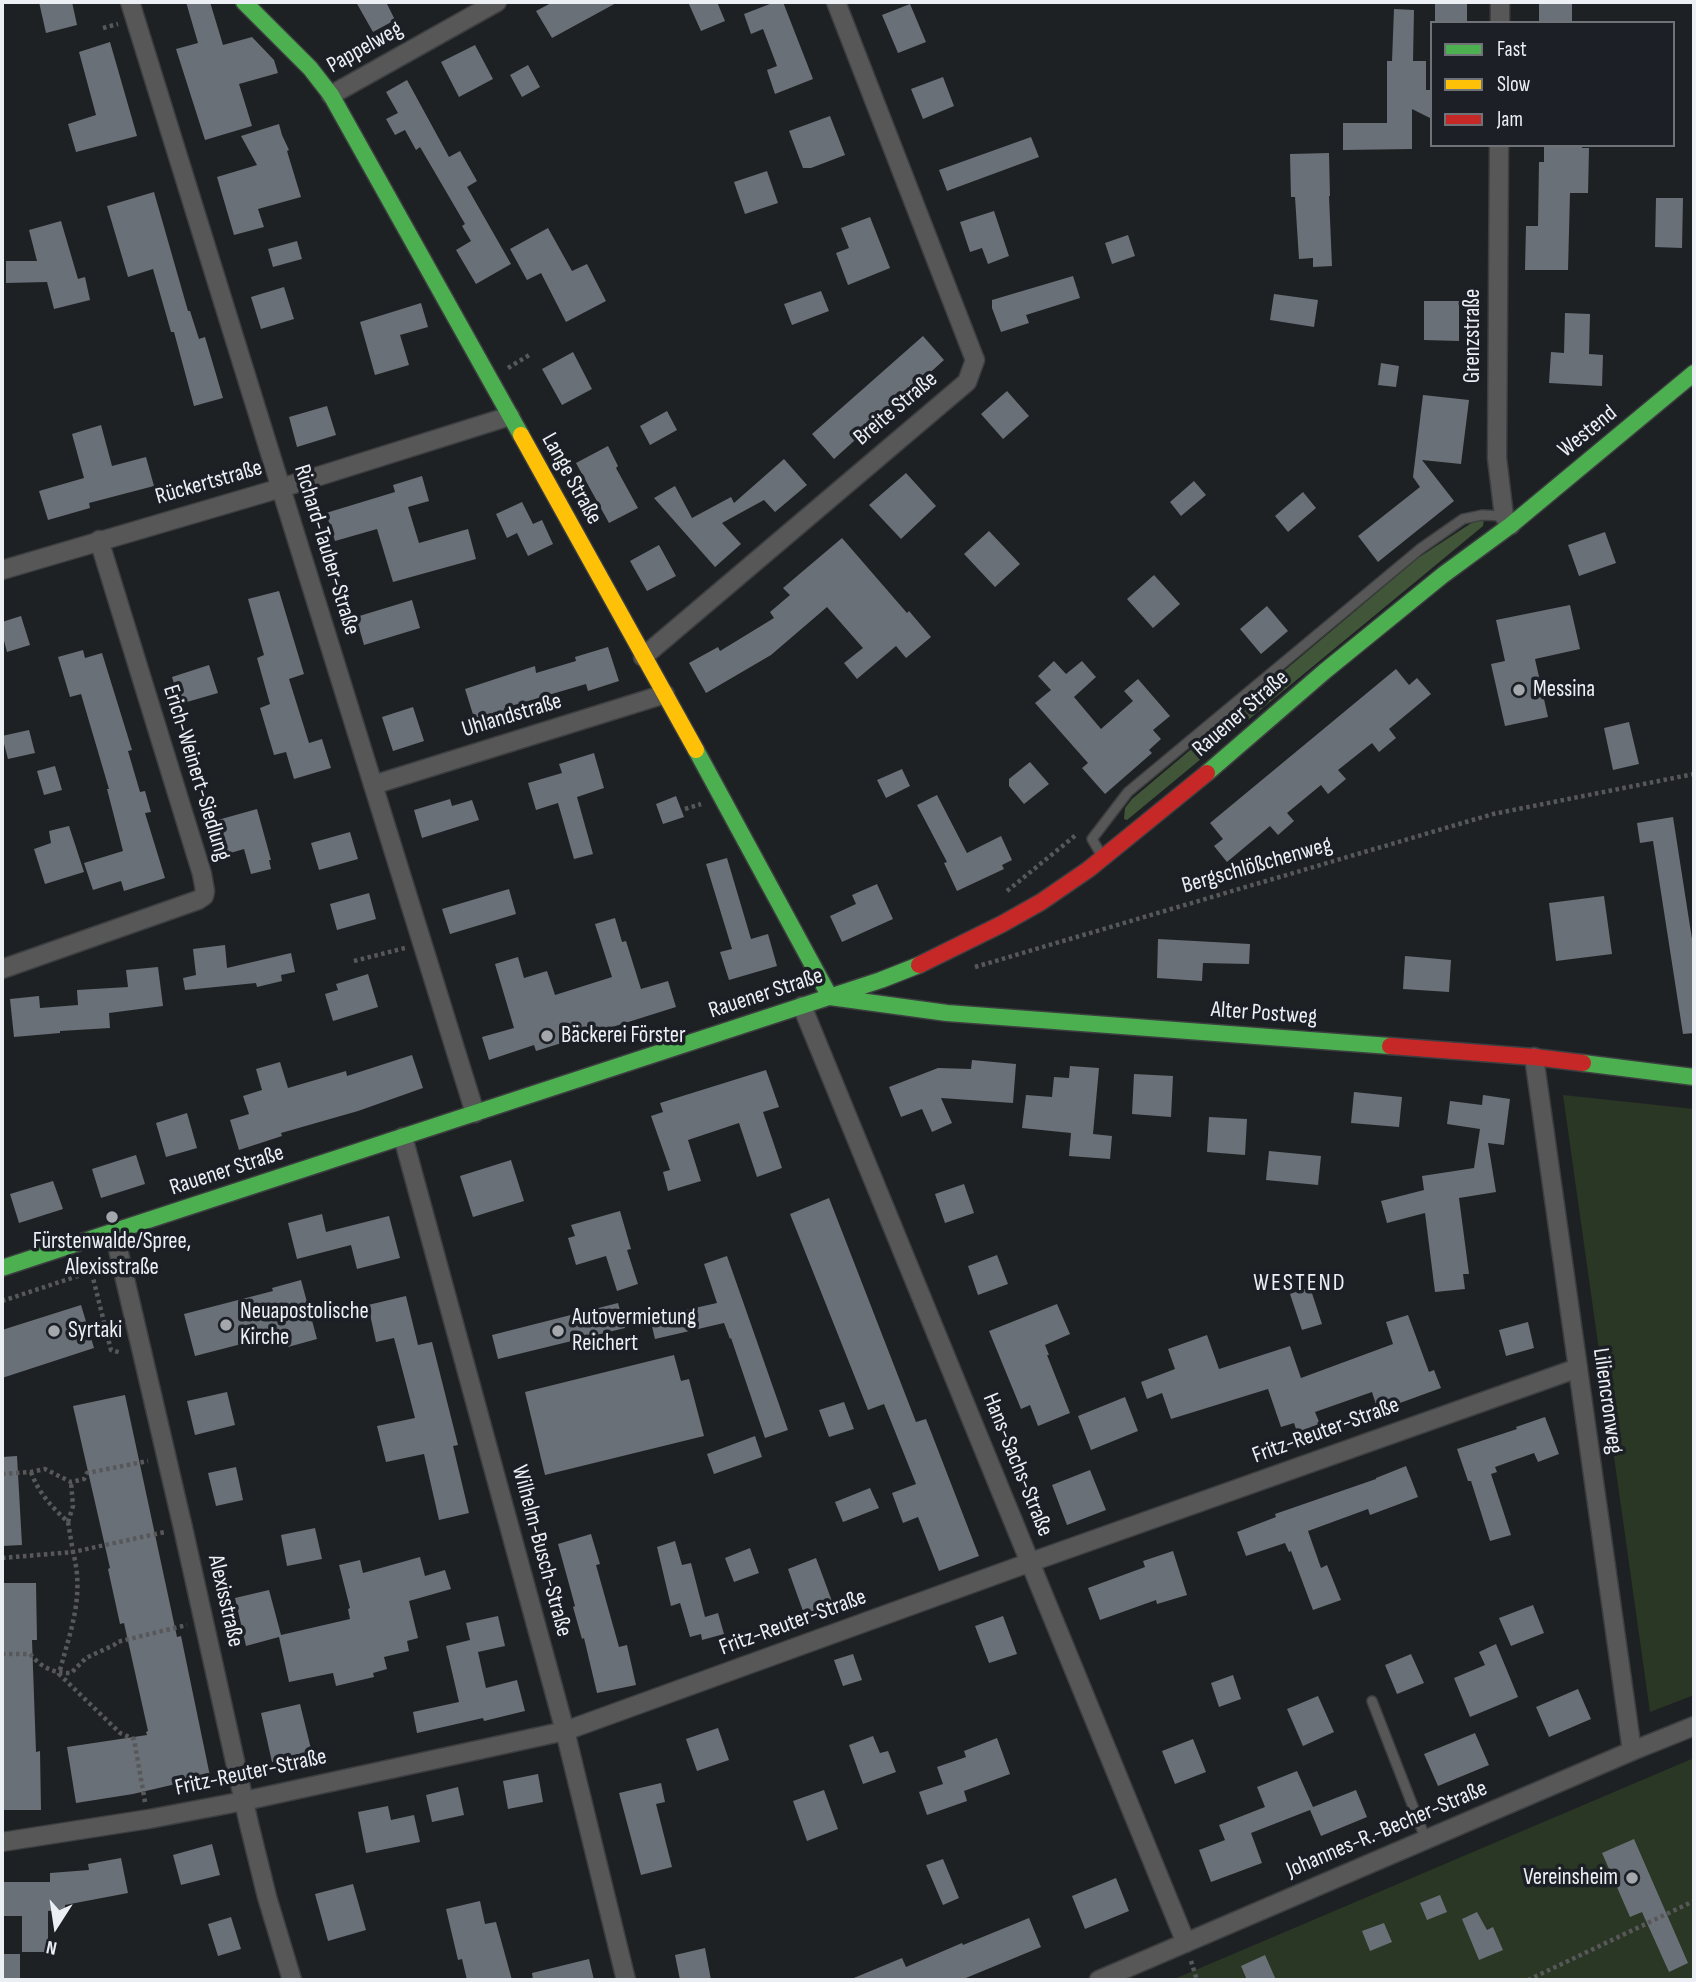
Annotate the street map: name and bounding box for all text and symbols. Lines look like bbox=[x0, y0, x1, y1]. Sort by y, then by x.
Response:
street label: Pappelweg bbox=[322, 16, 408, 80]
legend bbox=[1430, 21, 1675, 147]
text: Fast bbox=[1497, 37, 1527, 62]
text: Slow bbox=[1497, 72, 1530, 97]
text: Jam bbox=[1497, 107, 1523, 132]
street label: Grenzstraße bbox=[1459, 289, 1487, 383]
street label: Breite Straße bbox=[849, 366, 943, 452]
street label: Westend bbox=[1553, 400, 1623, 464]
street label: Lange Straße bbox=[535, 429, 607, 529]
street label: Rückertstraße bbox=[152, 455, 266, 511]
street label: Richard-Tauber-Straße bbox=[287, 461, 365, 639]
street label: Rauener Straße bbox=[1187, 665, 1295, 763]
place label: Messina bbox=[1533, 676, 1595, 704]
street label: Erich-Weinert-Siedlung bbox=[156, 682, 236, 864]
marker: Messina bbox=[1511, 682, 1527, 698]
street label: Uhlandstraße bbox=[459, 688, 565, 744]
street label: Bergschlößchenweg bbox=[1179, 831, 1335, 901]
street label: Rauener Straße bbox=[706, 963, 826, 1025]
street label: Alter Postweg bbox=[1210, 997, 1318, 1031]
place label: Bäckerei Förster bbox=[561, 1022, 686, 1050]
marker: Bäckerei Förster bbox=[539, 1028, 555, 1044]
street label: Rauener Straße bbox=[167, 1140, 287, 1202]
marker: Fürstenwalde/Spree, Alexisstraße bbox=[104, 1209, 120, 1225]
place label: Fürstenwalde/Spree, Alexisstraße bbox=[33, 1228, 191, 1282]
district label: WESTEND bbox=[1254, 1270, 1346, 1298]
place label: Neuapostolische Kirche bbox=[240, 1298, 369, 1352]
place label: Autovermietung Reichert bbox=[572, 1304, 696, 1358]
place label: Syrtaki bbox=[68, 1317, 122, 1345]
marker: Neuapostolische Kirche bbox=[218, 1317, 234, 1333]
marker: Syrtaki bbox=[46, 1323, 62, 1339]
marker: Autovermietung Reichert bbox=[550, 1323, 566, 1339]
street label: Liliencronweg bbox=[1586, 1346, 1628, 1456]
street label: Hans-Sachs-Straße bbox=[976, 1389, 1058, 1541]
street label: Fritz-Reuter-Straße bbox=[1249, 1392, 1403, 1470]
street label: Wilhelm-Busch-Straße bbox=[505, 1462, 577, 1640]
street label: Alexisstraße bbox=[201, 1552, 249, 1650]
street label: Fritz-Reuter-Straße bbox=[716, 1584, 870, 1662]
street label: Fritz-Reuter-Straße bbox=[173, 1743, 329, 1803]
street label: Johannes-R.-Becher-Straße bbox=[1282, 1775, 1492, 1885]
place label: Vereinsheim bbox=[1523, 1864, 1618, 1892]
marker: Vereinsheim bbox=[1624, 1870, 1640, 1886]
north arrow bbox=[21, 1891, 91, 1961]
text: N bbox=[44, 1935, 59, 1959]

